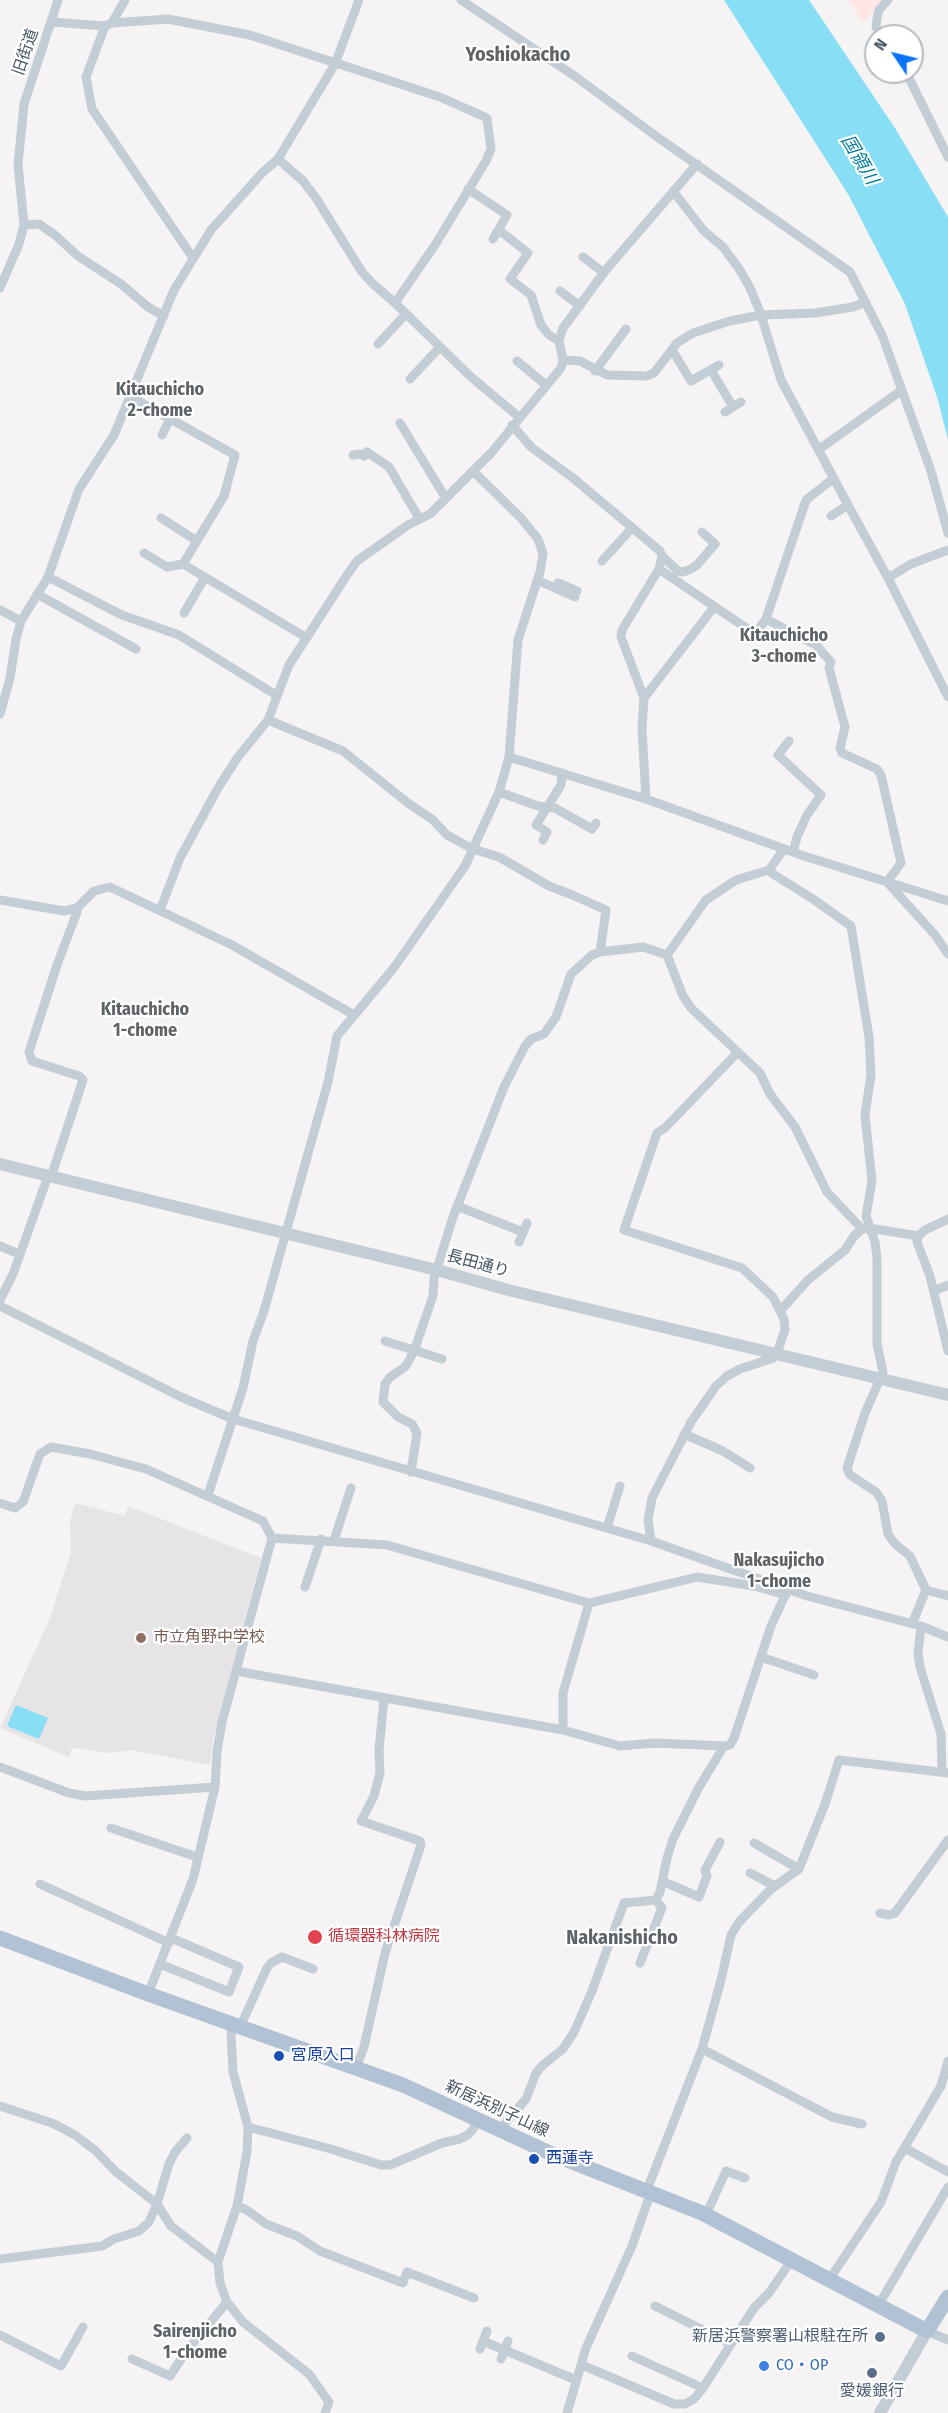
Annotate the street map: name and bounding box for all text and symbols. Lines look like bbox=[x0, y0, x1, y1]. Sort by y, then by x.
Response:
north arrow bbox=[864, 24, 924, 84]
street label: 旧街道 bbox=[9, 26, 43, 78]
text: N bbox=[870, 35, 891, 54]
district label: Yoshiokacho bbox=[466, 43, 570, 67]
water label: 国領川 bbox=[836, 131, 882, 189]
district label: Kitauchicho 2-chome bbox=[116, 379, 204, 422]
district label: Kitauchicho 3-chome bbox=[740, 625, 828, 668]
district label: Kitauchicho 1-chome bbox=[101, 999, 189, 1042]
street label: 長田通り bbox=[445, 1246, 511, 1282]
district label: Nakasujicho 1-chome bbox=[734, 1550, 824, 1592]
place label: 市立角野中学校 bbox=[153, 1628, 265, 1648]
marker: 市立角野中学校 bbox=[134, 1631, 148, 1645]
district label: Nakanishicho bbox=[566, 1926, 678, 1950]
place label: 循環器科林病院 bbox=[328, 1927, 440, 1947]
marker: 循環器科林病院 bbox=[306, 1928, 324, 1946]
place label: 宮原入口 bbox=[291, 2046, 355, 2066]
marker: 宮原入口 bbox=[272, 2049, 286, 2063]
street label: 新居浜別子山線 bbox=[442, 2077, 552, 2141]
place label: 西蓮寺 bbox=[546, 2149, 594, 2169]
marker: 西蓮寺 bbox=[527, 2152, 541, 2166]
district label: Sairenjicho 1-chome bbox=[153, 2321, 237, 2364]
place label: 新居浜警察署山根駐在所 bbox=[692, 2327, 868, 2347]
marker: 新居浜警察署山根駐在所 bbox=[873, 2330, 887, 2344]
place label: CO・OP bbox=[776, 2356, 828, 2376]
marker: CO・OP bbox=[757, 2359, 771, 2373]
marker: 愛媛銀行 bbox=[865, 2366, 879, 2380]
place label: 愛媛銀行 bbox=[840, 2382, 904, 2402]

